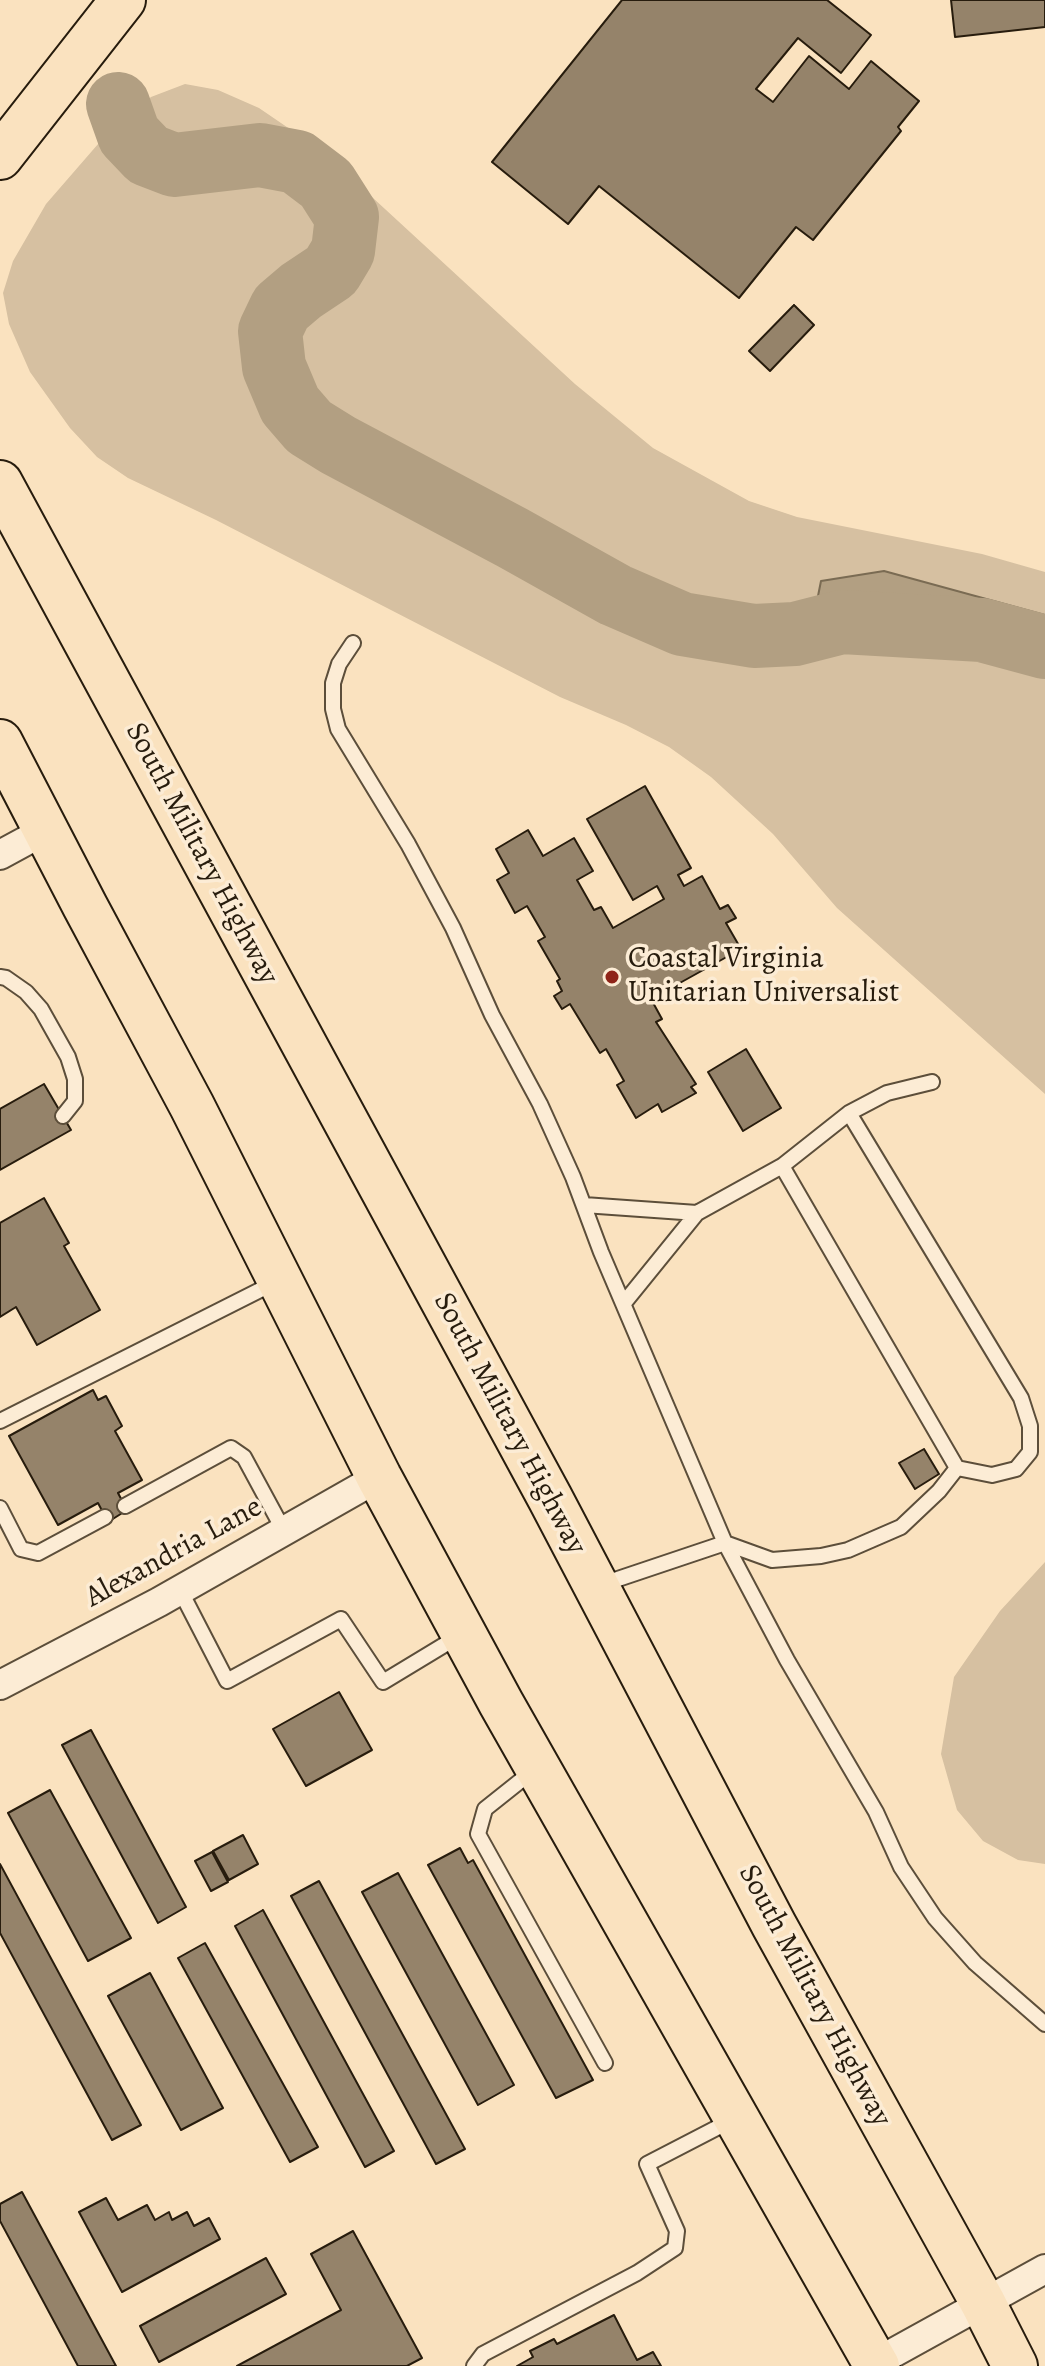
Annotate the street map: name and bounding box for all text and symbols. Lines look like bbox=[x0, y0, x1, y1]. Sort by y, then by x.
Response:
street label: South Military Highway bbox=[117, 717, 285, 991]
place label: Coastal Virginia Unitarian Universalist bbox=[628, 942, 899, 1012]
marker: Coastal Virginia Unitarian Universalist bbox=[603, 968, 621, 986]
street label: South Military Highway bbox=[425, 1287, 593, 1561]
street label: Alexandria Lane bbox=[79, 1490, 269, 1616]
street label: South Military Highway bbox=[730, 1859, 898, 2133]

